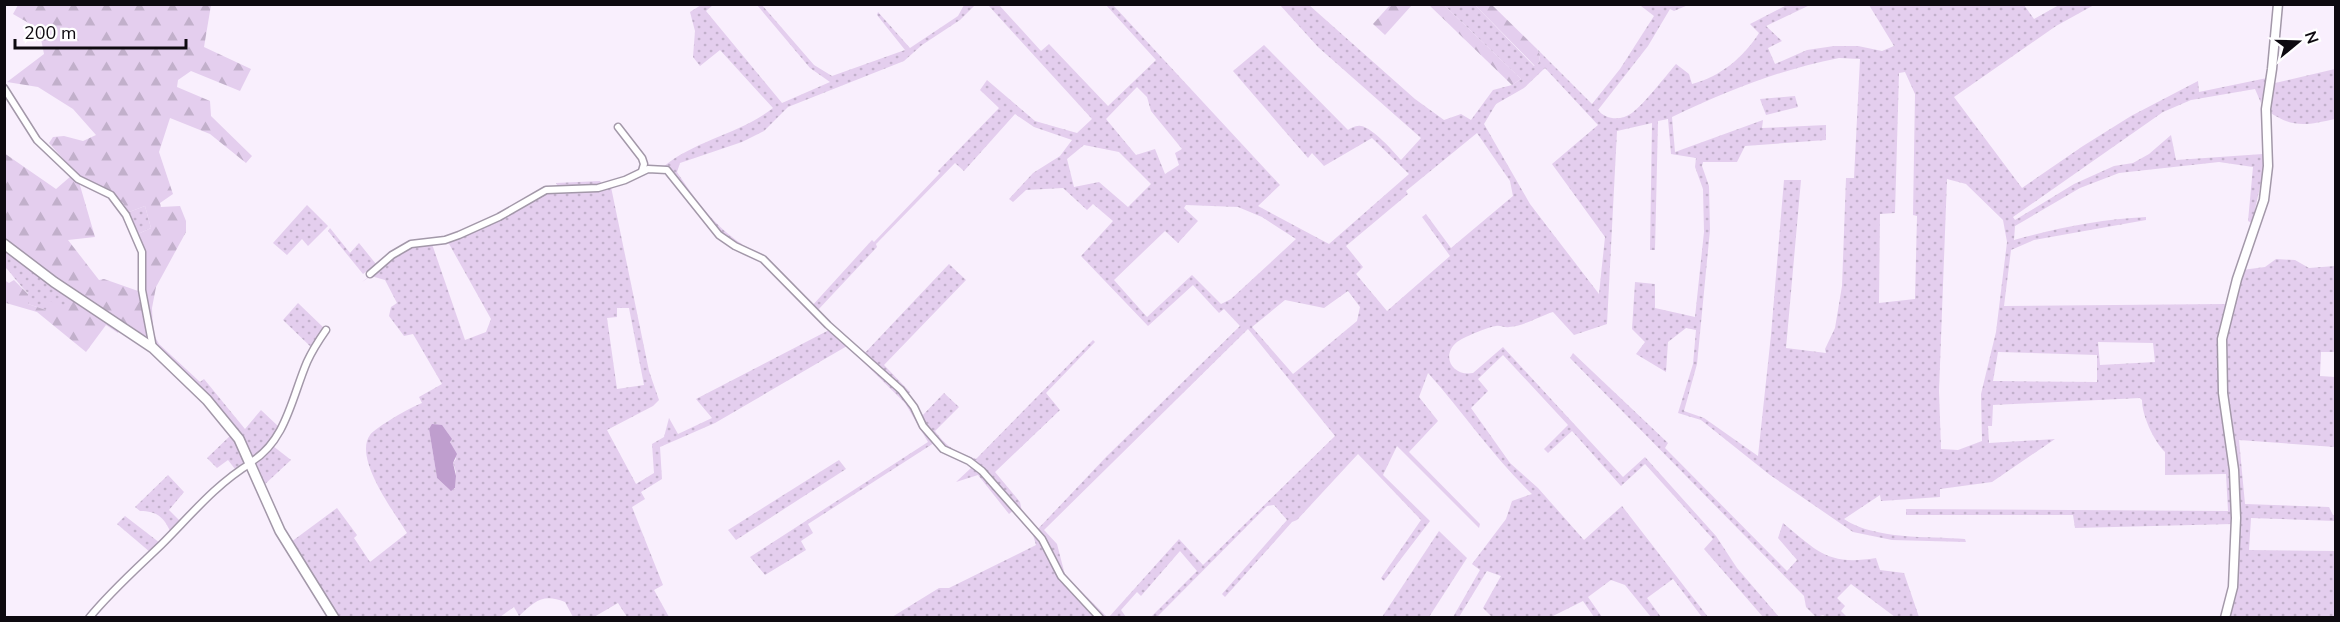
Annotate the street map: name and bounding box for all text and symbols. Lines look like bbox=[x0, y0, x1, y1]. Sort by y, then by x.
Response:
scale bar bbox=[15, 12, 186, 50]
north arrow bbox=[2268, 12, 2328, 72]
text: 200 m bbox=[24, 21, 76, 45]
text: N bbox=[2299, 28, 2324, 47]

